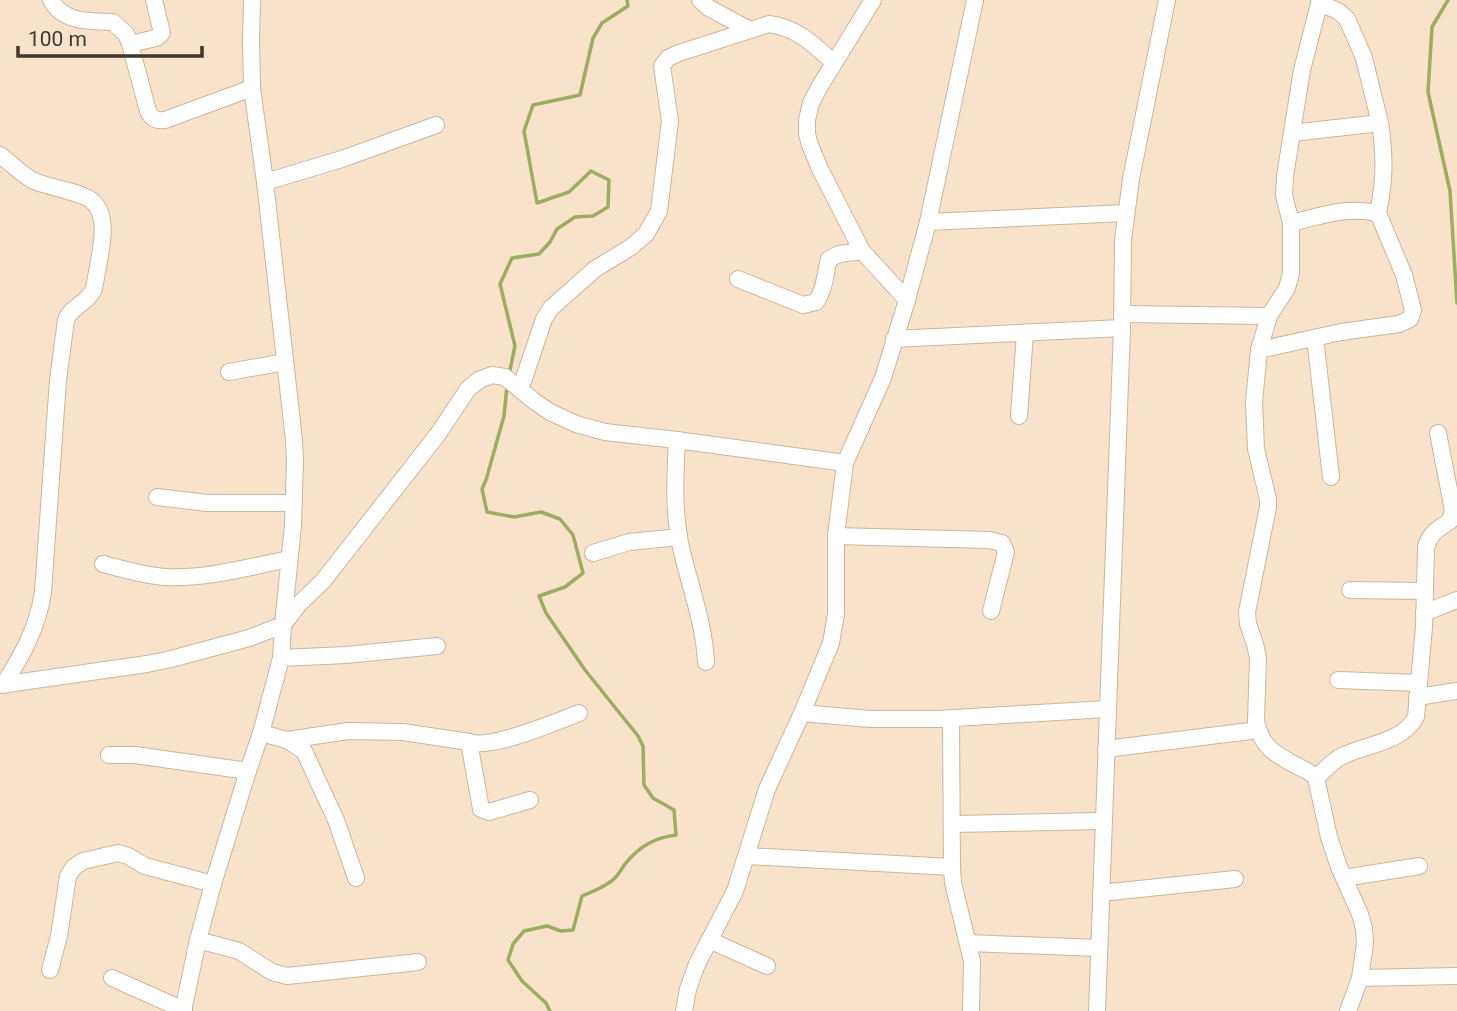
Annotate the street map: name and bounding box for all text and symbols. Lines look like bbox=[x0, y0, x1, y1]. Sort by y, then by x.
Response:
scale bar bbox=[18, 14, 201, 58]
text: 100 m bbox=[28, 27, 87, 51]

